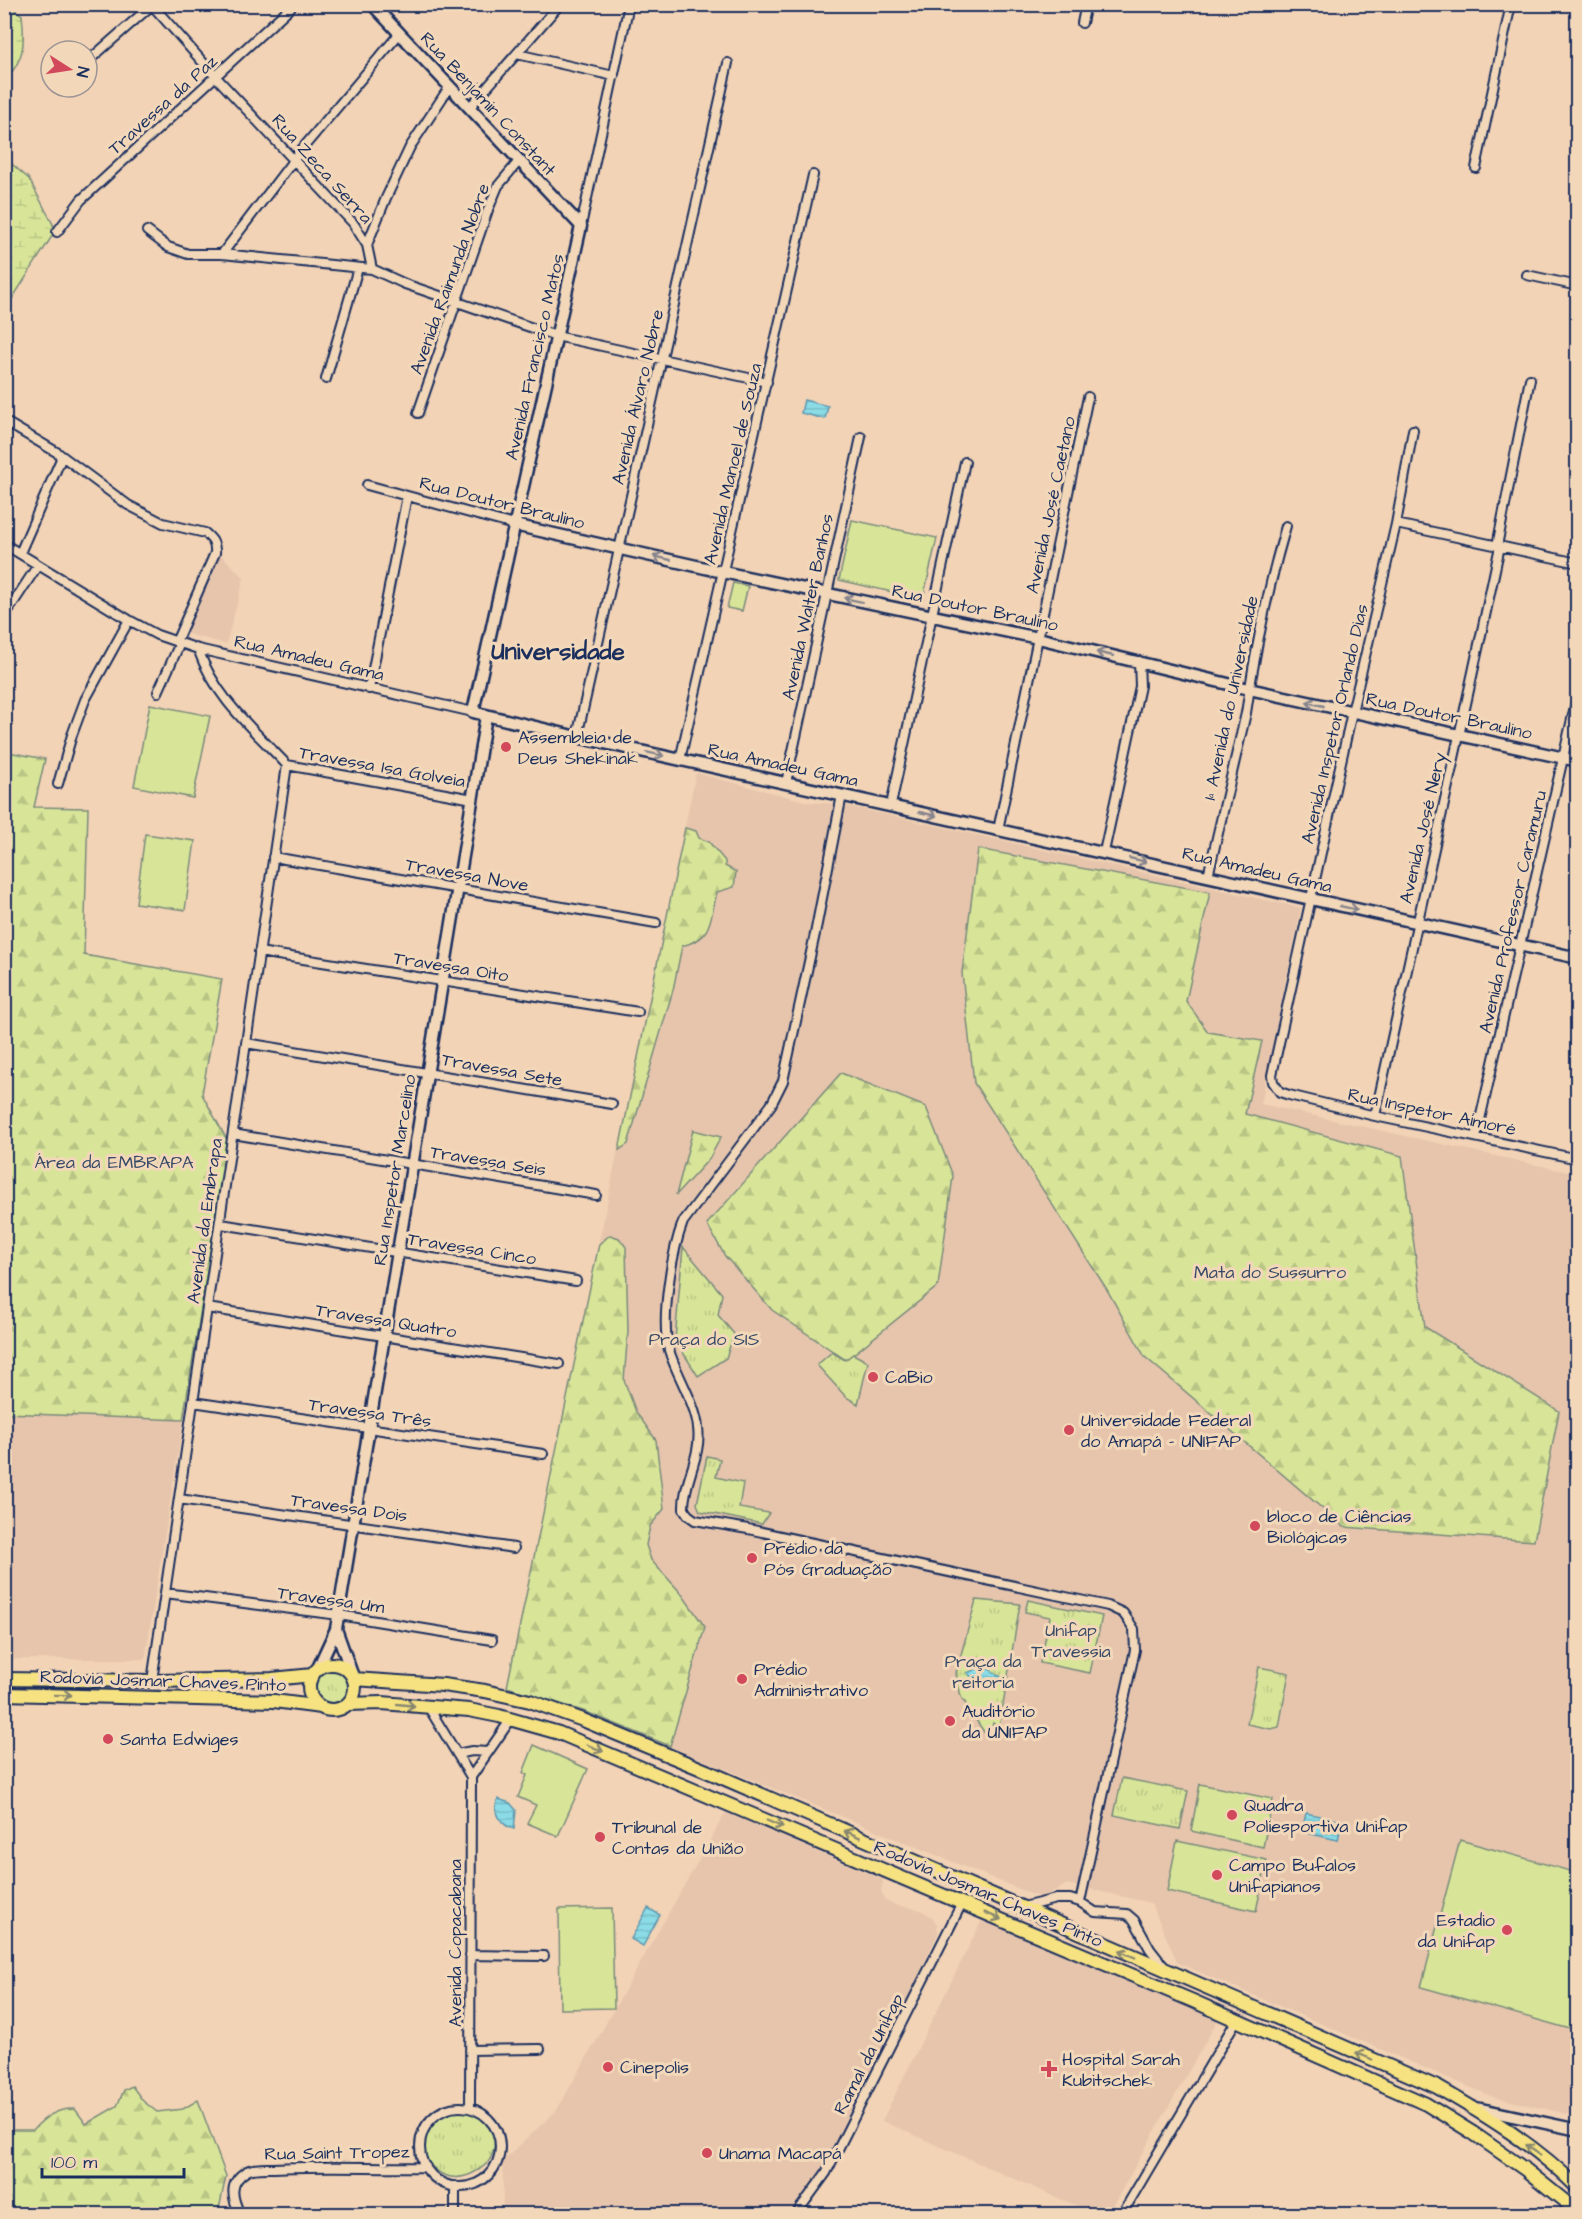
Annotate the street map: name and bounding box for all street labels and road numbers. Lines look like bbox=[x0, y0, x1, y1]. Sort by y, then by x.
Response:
street label: Rua Benjamin Constant bbox=[414, 26, 562, 182]
street label: Travessa da Paz bbox=[103, 49, 223, 161]
street label: Rua Zeca Serra bbox=[266, 109, 378, 229]
street label: Avenida Raimunda Nobre bbox=[404, 180, 496, 378]
street label: Avenida Francisco Matos bbox=[499, 251, 571, 463]
street label: Avenida Álvaro Nobre bbox=[606, 307, 670, 487]
street label: Avenida Manoel de Souza bbox=[698, 361, 768, 567]
street label: Avenida José Caetano bbox=[1020, 414, 1082, 596]
street label: Rua Doutor Braulino bbox=[417, 470, 587, 536]
street label: Avenida Walter Banhos bbox=[776, 511, 840, 703]
street label: Rua Doutor Braulino bbox=[889, 578, 1061, 638]
street label: 1ª Avenida do Universidade bbox=[1197, 593, 1265, 803]
street label: Avenida Inspetor Orlando Dias bbox=[1295, 602, 1375, 846]
street label: Rua Amadeu Gama bbox=[232, 629, 386, 687]
street label: Rua Doutor Braulino bbox=[1363, 686, 1535, 746]
street label: Rua Amadeu Gama bbox=[706, 737, 860, 793]
street label: Travessa Isa Golveia bbox=[297, 740, 467, 794]
street label: Avenida José Nery bbox=[1393, 750, 1454, 906]
street label: Avenida Professor Caramuru bbox=[1473, 788, 1553, 1036]
street label: Rua Amadeu Gama bbox=[1180, 841, 1334, 899]
street label: Travessa Nove bbox=[404, 852, 531, 898]
street label: Travessa Oito bbox=[392, 946, 510, 988]
street label: Travessa Sete bbox=[440, 1047, 565, 1093]
street label: Rua Inspetor Marcelino bbox=[368, 1073, 422, 1267]
street label: Rua Inspetor Aimoré bbox=[1346, 1082, 1519, 1142]
street label: Avenida da Embrapa bbox=[181, 1137, 229, 1305]
street label: Travessa Seis bbox=[428, 1140, 548, 1182]
street label: Travessa Cinco bbox=[406, 1227, 538, 1271]
street label: Travessa Quatro bbox=[314, 1298, 458, 1344]
street label: Travessa Três bbox=[307, 1392, 433, 1434]
street label: Travessa Dois bbox=[289, 1487, 409, 1529]
street label: Travessa Um bbox=[276, 1580, 386, 1620]
street label: Rodovia Josmar Chaves Pinto bbox=[39, 1664, 287, 1698]
street label: Rodovia Josmar Chaves Pinto bbox=[870, 1834, 1106, 1954]
street label: Avenida Copacabana bbox=[443, 1859, 468, 2027]
street label: Ramal da Unifap bbox=[828, 1989, 910, 2119]
street label: Rua Saint Tropez bbox=[264, 2139, 410, 2167]

